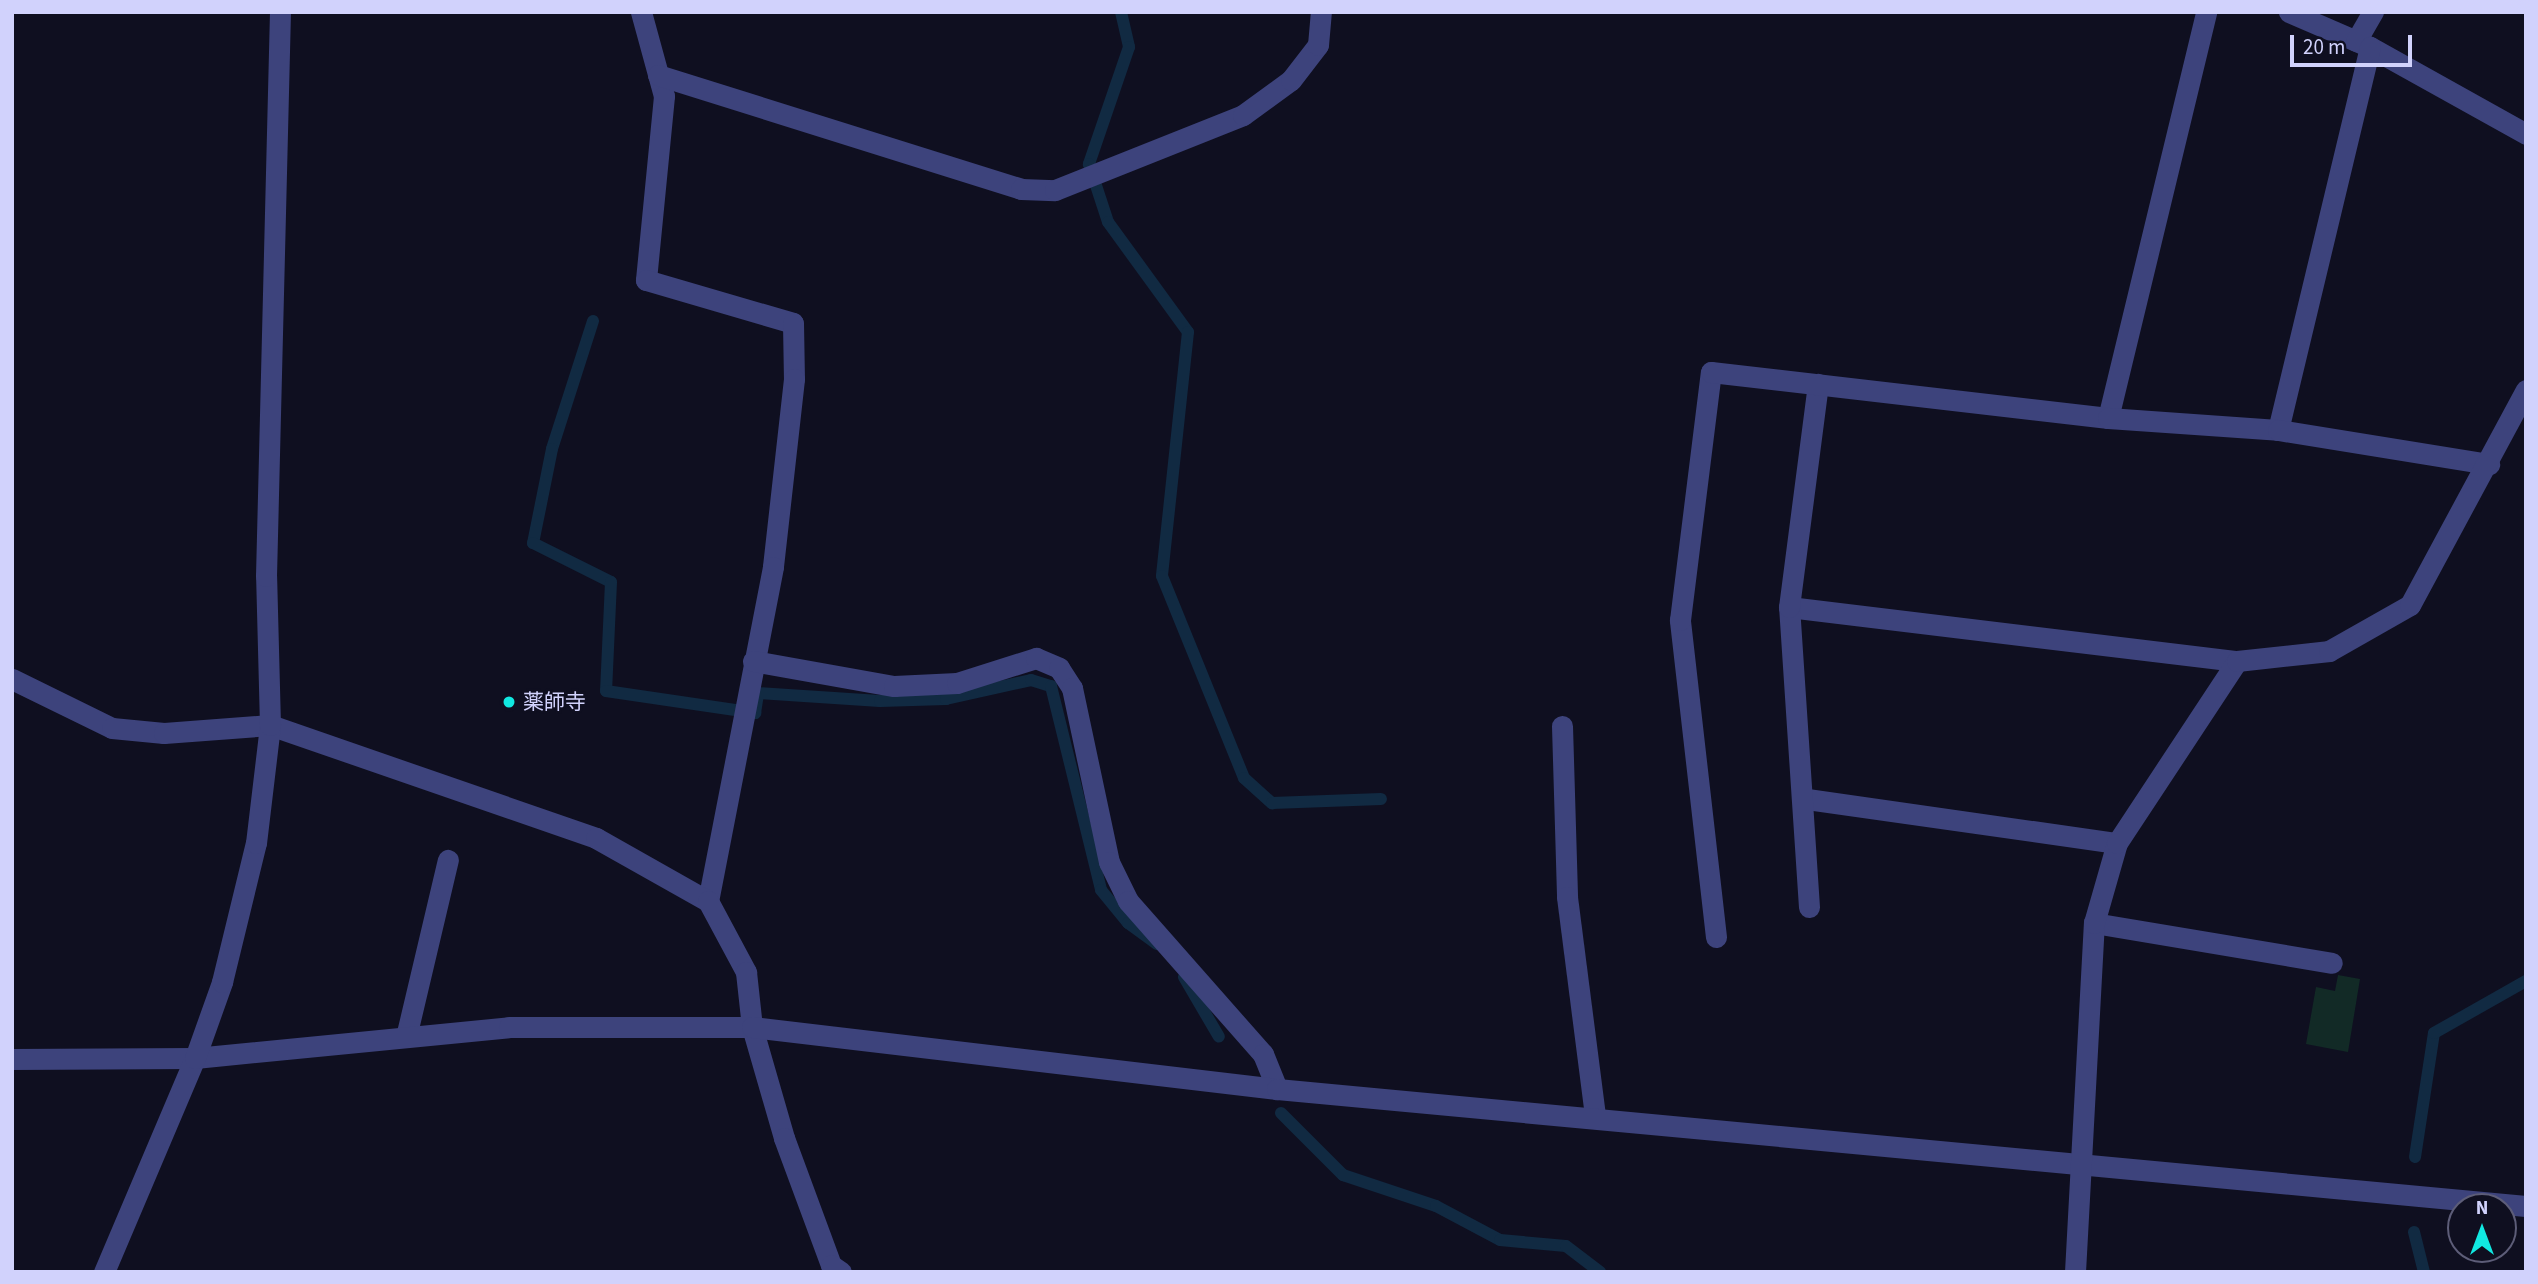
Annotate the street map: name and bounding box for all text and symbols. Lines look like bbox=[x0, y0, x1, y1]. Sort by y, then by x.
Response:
scale bar bbox=[2293, 21, 2416, 65]
text: 20 m bbox=[2303, 32, 2345, 62]
place label: 薬師寺 bbox=[523, 689, 586, 715]
marker: 薬師寺 bbox=[501, 694, 517, 710]
north arrow bbox=[2447, 1193, 2517, 1263]
text: N bbox=[2476, 1195, 2488, 1222]

